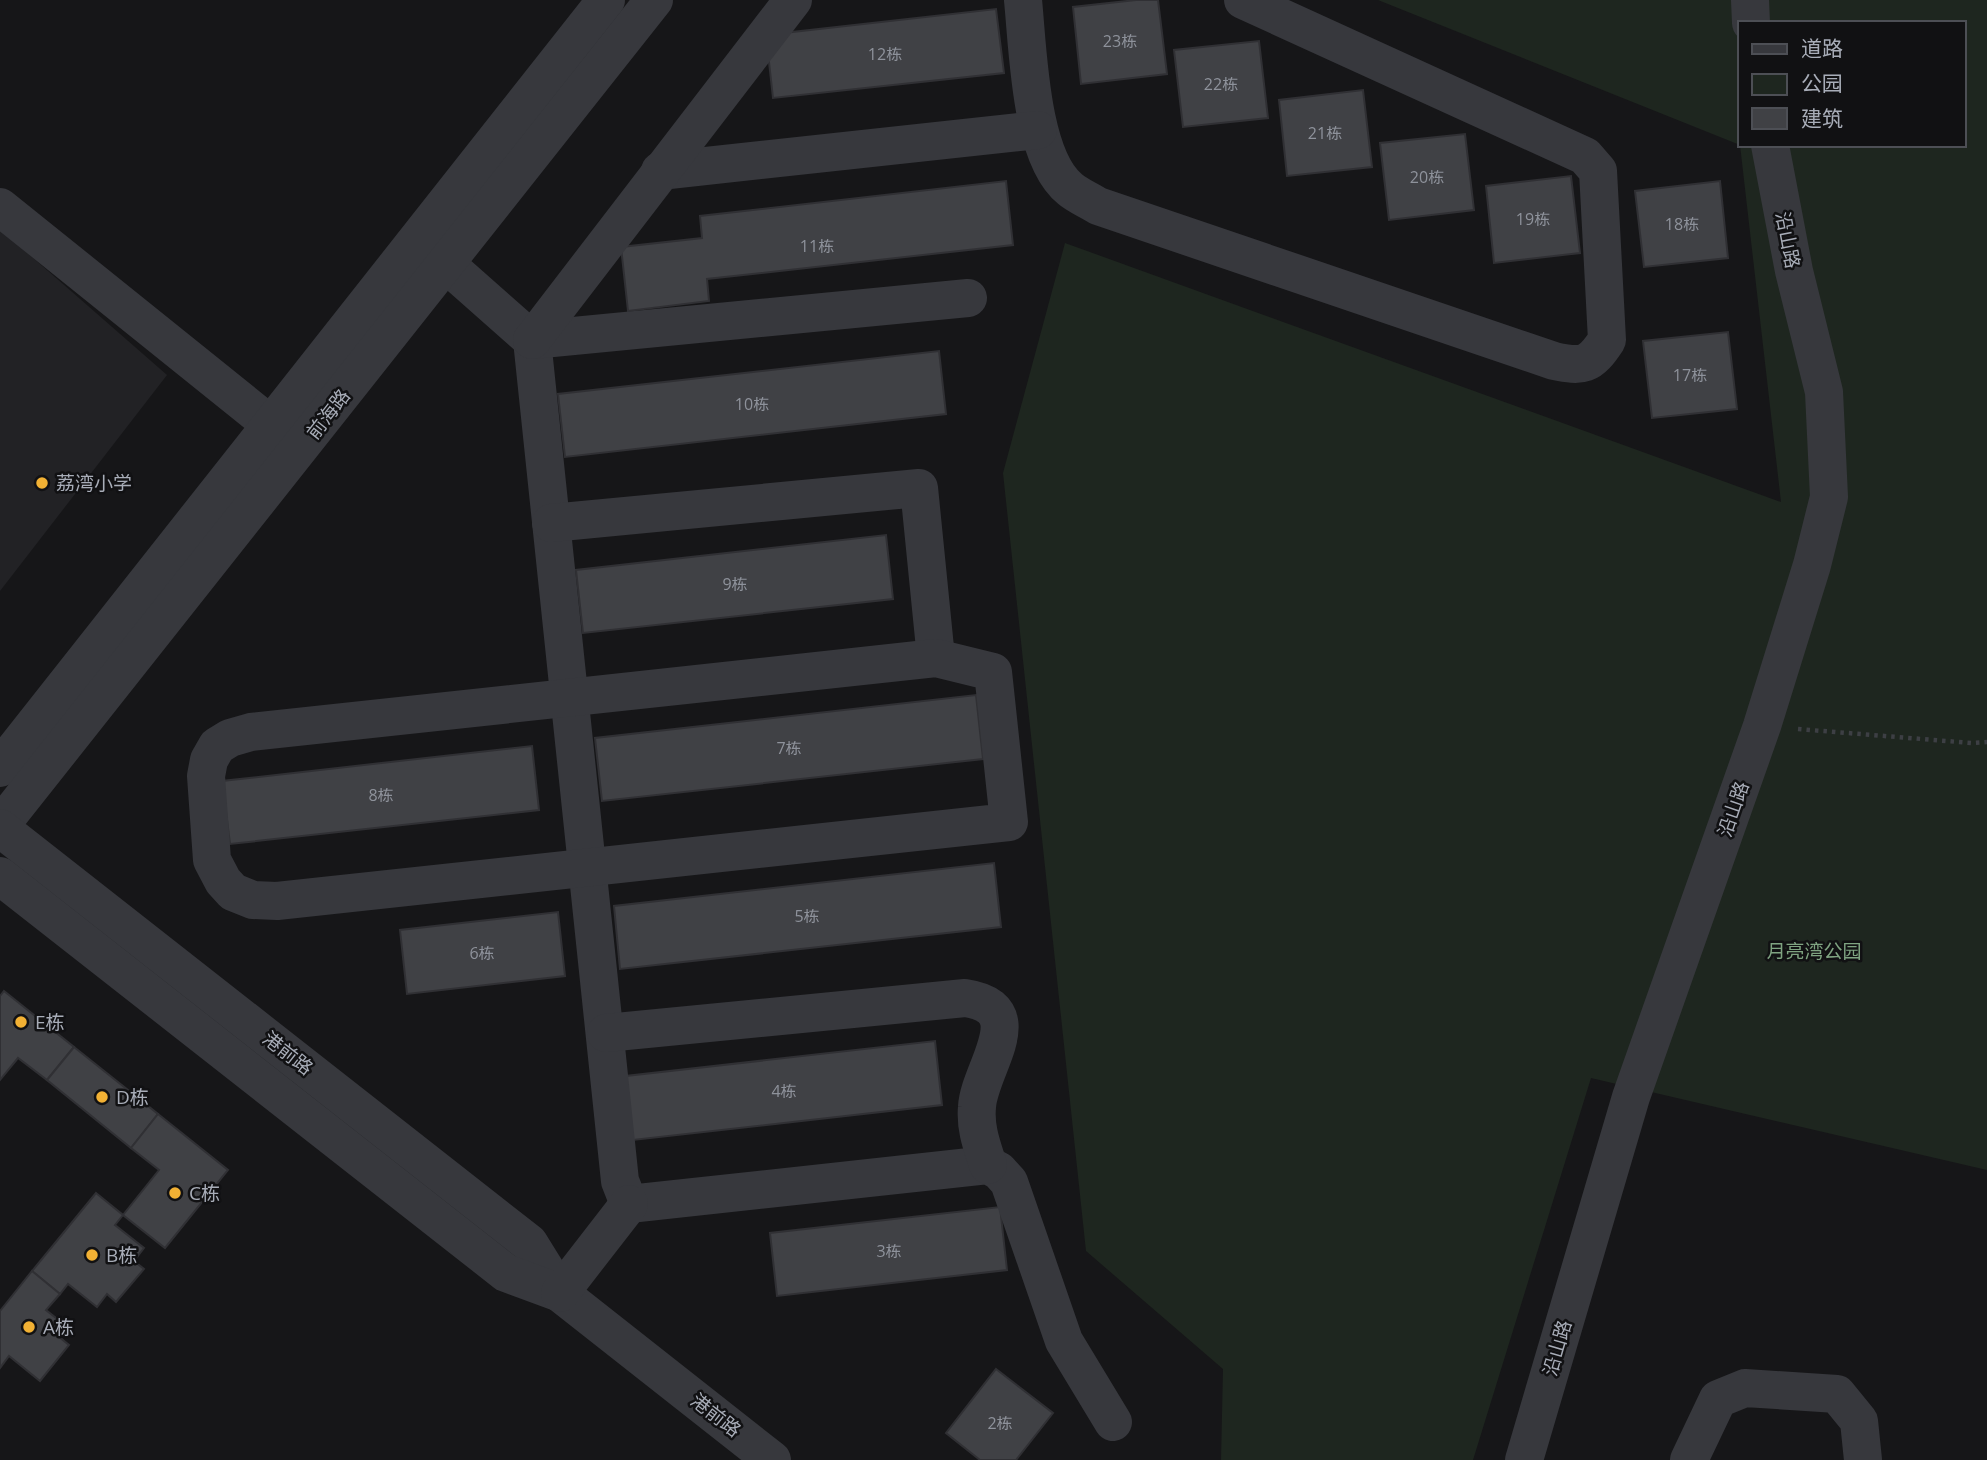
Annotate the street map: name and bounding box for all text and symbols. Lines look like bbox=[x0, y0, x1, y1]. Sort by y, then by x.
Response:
legend bbox=[1738, 21, 1966, 147]
house number: 23栋 bbox=[1103, 30, 1137, 52]
text: 道路 bbox=[1801, 34, 1843, 62]
house number: 12栋 bbox=[868, 43, 902, 65]
text: 公园 bbox=[1801, 69, 1843, 97]
house number: 22栋 bbox=[1204, 73, 1238, 95]
text: 建筑 bbox=[1801, 104, 1843, 132]
house number: 21栋 bbox=[1308, 122, 1342, 144]
house number: 20栋 bbox=[1410, 166, 1444, 188]
house number: 19栋 bbox=[1516, 208, 1550, 230]
street label: 沿山路 bbox=[1770, 210, 1806, 270]
house number: 18栋 bbox=[1665, 213, 1699, 235]
house number: 11栋 bbox=[800, 235, 834, 257]
house number: 17栋 bbox=[1673, 364, 1707, 386]
street label: 前海路 bbox=[300, 384, 356, 444]
house number: 10栋 bbox=[735, 393, 769, 415]
place label: 荔湾小学 bbox=[56, 470, 132, 496]
marker: 荔湾小学 bbox=[34, 475, 50, 491]
house number: 9栋 bbox=[722, 573, 748, 595]
house number: 7栋 bbox=[776, 737, 802, 759]
street label: 沿山路 bbox=[1711, 778, 1755, 840]
house number: 8栋 bbox=[368, 784, 394, 806]
house number: 5栋 bbox=[794, 905, 820, 927]
park label: 月亮湾公园 bbox=[1766, 938, 1862, 964]
house number: 6栋 bbox=[469, 942, 495, 964]
place label: E栋 bbox=[35, 1009, 65, 1035]
marker: E栋 bbox=[13, 1014, 29, 1030]
street label: 港前路 bbox=[258, 1025, 318, 1081]
house number: 4栋 bbox=[771, 1080, 797, 1102]
place label: D栋 bbox=[116, 1084, 149, 1110]
marker: D栋 bbox=[94, 1089, 110, 1105]
place label: C栋 bbox=[189, 1180, 220, 1206]
marker: C栋 bbox=[167, 1185, 183, 1201]
house number: 3栋 bbox=[876, 1240, 902, 1262]
place label: B栋 bbox=[106, 1242, 137, 1268]
marker: B栋 bbox=[84, 1247, 100, 1263]
place label: A栋 bbox=[43, 1314, 74, 1340]
street label: 沿山路 bbox=[1537, 1317, 1577, 1379]
marker: A栋 bbox=[21, 1319, 37, 1335]
street label: 港前路 bbox=[686, 1387, 746, 1443]
house number: 2栋 bbox=[987, 1412, 1013, 1434]

